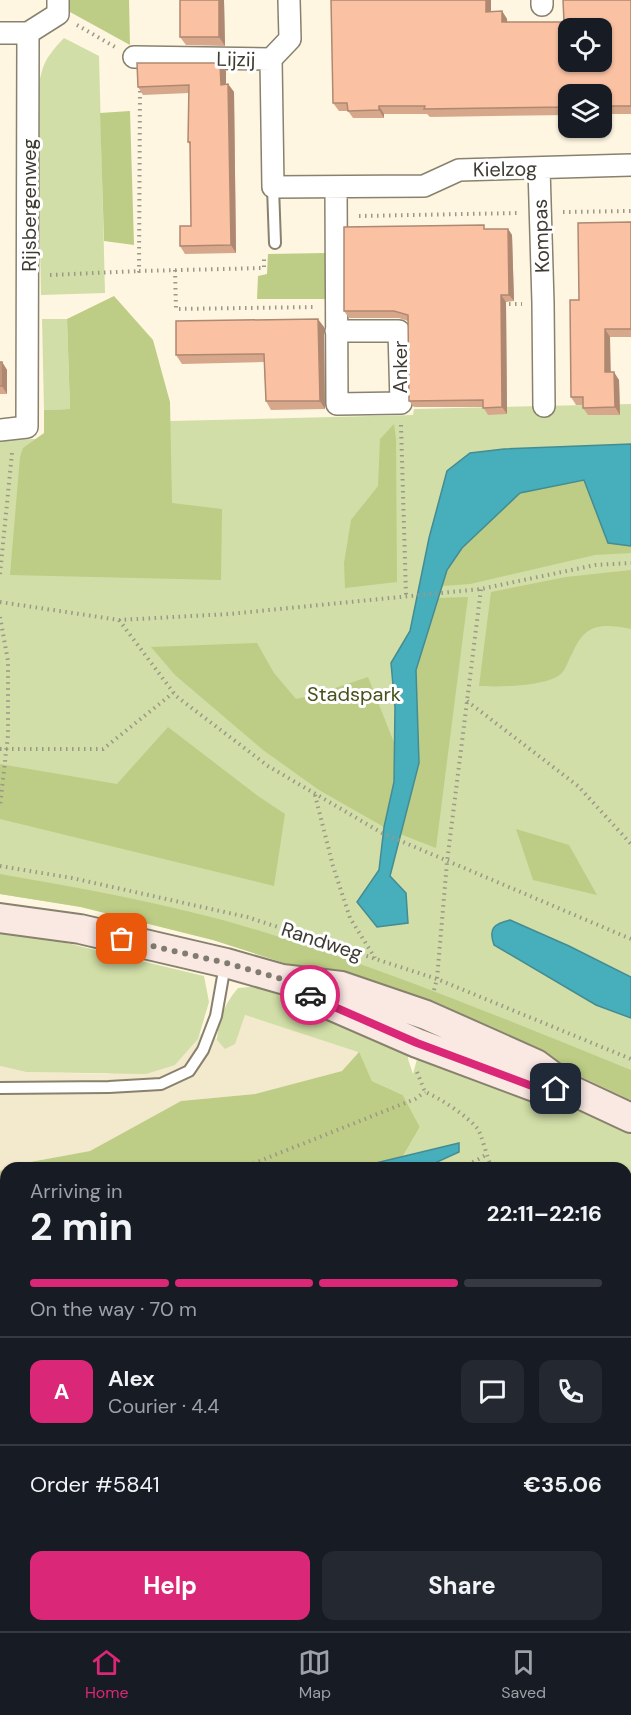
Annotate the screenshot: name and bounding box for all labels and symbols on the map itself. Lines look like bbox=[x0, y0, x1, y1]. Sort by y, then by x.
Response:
street label: Lijzij bbox=[216, 46, 256, 72]
street label: Rijsbergenweg bbox=[16, 138, 42, 272]
street label: Kielzog bbox=[473, 155, 537, 183]
street label: Kompas bbox=[527, 198, 555, 274]
street label: Anker bbox=[387, 341, 413, 393]
park label: Stadspark bbox=[307, 681, 401, 707]
pin bbox=[96, 913, 147, 964]
street label: Randweg bbox=[278, 916, 366, 966]
courier bbox=[280, 965, 340, 1025]
pin bbox=[530, 1063, 581, 1114]

